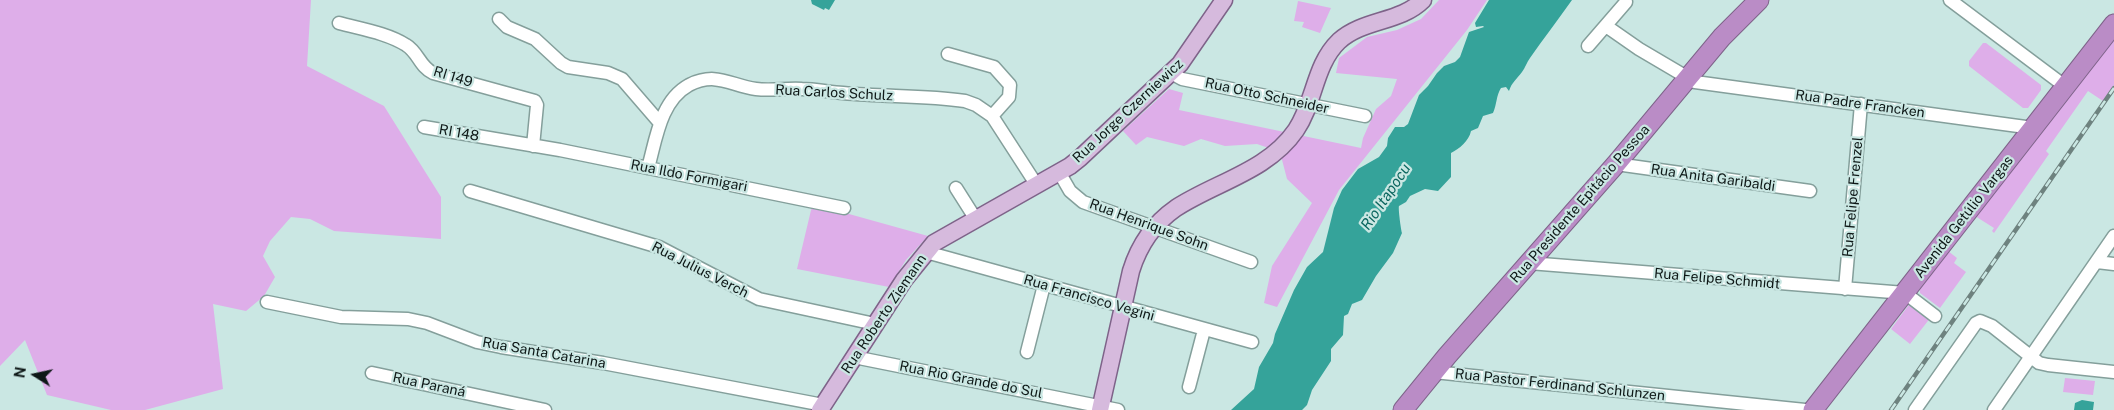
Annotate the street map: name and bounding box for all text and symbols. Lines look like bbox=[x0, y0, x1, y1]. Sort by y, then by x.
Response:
street label: Rua Jorge Czerniewicz bbox=[1069, 56, 1187, 166]
street label: RI 149 bbox=[431, 63, 475, 91]
street label: Rua Otto Schneider bbox=[1203, 75, 1331, 117]
street label: Rua Carlos Schulz bbox=[775, 82, 893, 104]
street label: Rua Padre Francken bbox=[1794, 87, 1926, 121]
street label: RI 148 bbox=[438, 121, 480, 145]
street label: Rua Presidente Epitácio Pessoa bbox=[1507, 121, 1653, 287]
street label: Rua Felipe Frenzel bbox=[1839, 136, 1867, 258]
street label: Avenida Getúlio Vargas bbox=[1911, 153, 2017, 281]
street label: Rua Ildo Formigari bbox=[629, 156, 749, 196]
water label: Rio Itapocu bbox=[1357, 160, 1415, 234]
street label: Rua Anita Garibaldi bbox=[1650, 161, 1776, 195]
street label: Rua Henrique Sohn bbox=[1087, 196, 1211, 254]
street label: Rua Julius Verch bbox=[649, 238, 751, 302]
street label: Rua Roberto Ziemann bbox=[838, 251, 930, 377]
street label: Rua Felipe Schmidt bbox=[1653, 265, 1781, 293]
street label: Rua Francisco Vegini bbox=[1022, 271, 1156, 325]
street label: Rua Santa Catarina bbox=[481, 334, 607, 372]
north arrow bbox=[10, 350, 60, 400]
street label: Rua Rio Grande do Sul bbox=[898, 358, 1044, 402]
text: N bbox=[11, 366, 29, 379]
street label: Rua Pastor Ferdinand Schlunzen bbox=[1454, 366, 1666, 404]
street label: Rua Paraná bbox=[391, 369, 467, 401]

